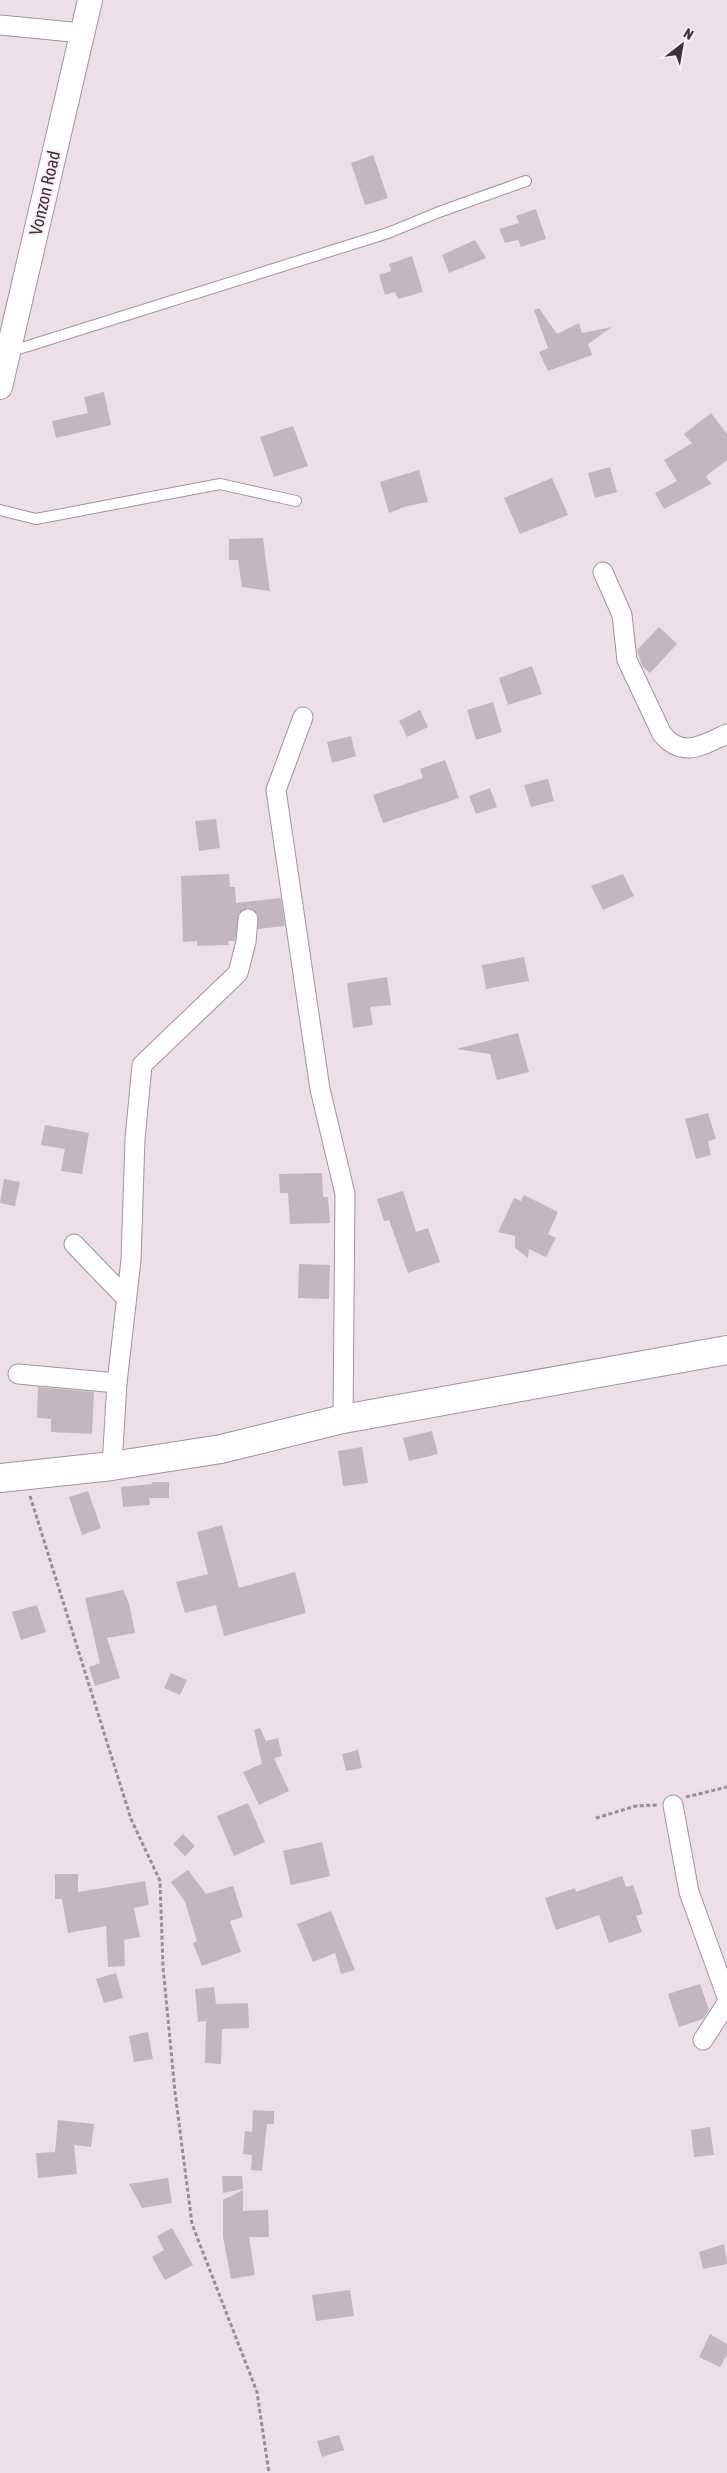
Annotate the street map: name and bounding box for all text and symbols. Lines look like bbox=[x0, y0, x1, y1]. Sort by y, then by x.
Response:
north arrow bbox=[657, 20, 707, 70]
text: N bbox=[681, 25, 696, 43]
street label: Vonzon Road bbox=[25, 149, 64, 237]

